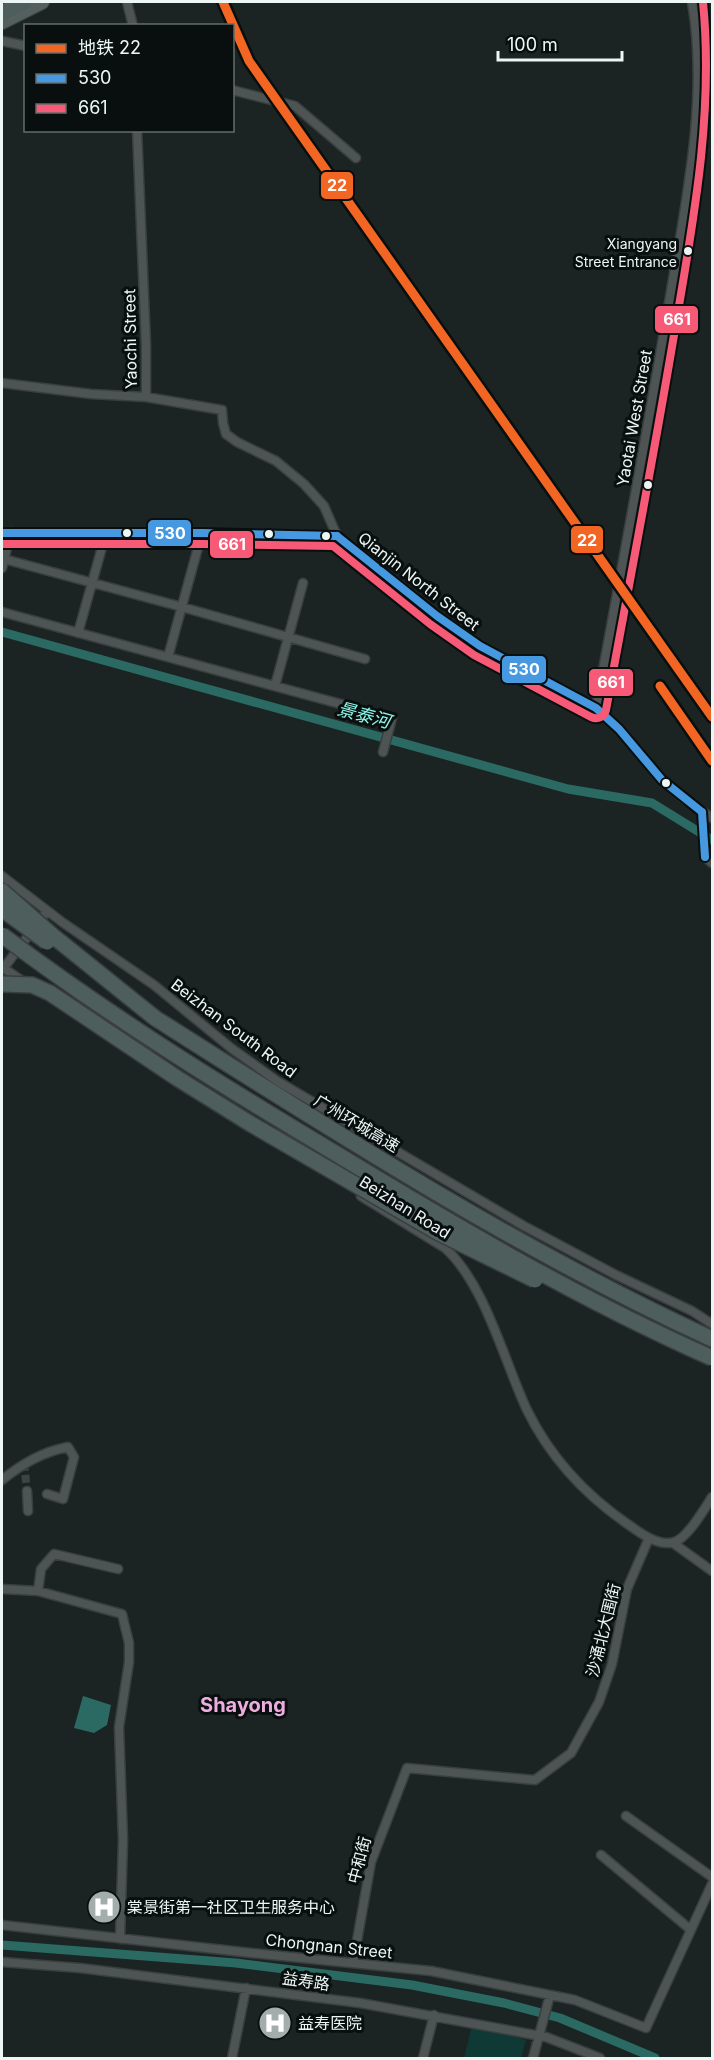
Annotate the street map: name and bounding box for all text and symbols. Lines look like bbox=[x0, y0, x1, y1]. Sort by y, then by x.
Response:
legend bbox=[24, 24, 234, 132]
scale bar bbox=[498, 24, 622, 62]
text: 100 m bbox=[507, 34, 558, 55]
text: 地铁 22 bbox=[78, 37, 141, 58]
text: 530 bbox=[78, 67, 111, 88]
text: 661 bbox=[78, 97, 108, 118]
line badge: 22 bbox=[320, 171, 354, 200]
text: 22 bbox=[327, 175, 347, 195]
place label: Xiangyang Street Entrance bbox=[575, 235, 677, 270]
marker: Xiangyang Street Entrance bbox=[682, 245, 694, 257]
street label: Yaochi Street bbox=[119, 289, 141, 389]
line badge: 661 bbox=[654, 305, 699, 334]
text: 661 bbox=[663, 309, 691, 329]
street label: Yaotai West Street bbox=[612, 348, 656, 488]
unlabelled marker bbox=[642, 479, 654, 491]
line badge: 530 bbox=[147, 519, 192, 547]
text: 530 bbox=[154, 523, 186, 543]
line badge: 22 bbox=[570, 525, 604, 554]
unlabelled marker bbox=[121, 527, 133, 539]
street label: Qianjin North Street bbox=[354, 527, 484, 635]
unlabelled marker bbox=[263, 528, 275, 540]
line badge: 661 bbox=[209, 530, 254, 559]
unlabelled marker bbox=[320, 530, 332, 542]
text: 22 bbox=[577, 530, 597, 550]
text: 661 bbox=[218, 534, 246, 554]
line badge: 530 bbox=[501, 655, 547, 684]
text: 530 bbox=[508, 659, 540, 679]
line badge: 661 bbox=[588, 668, 634, 697]
text: 661 bbox=[597, 672, 625, 692]
water label: 景泰河 bbox=[335, 698, 396, 733]
unlabelled marker bbox=[660, 777, 672, 789]
street label: Beizhan South Road bbox=[167, 974, 301, 1082]
street label: 广州环城高速 bbox=[311, 1090, 403, 1156]
street label: Beizhan Road bbox=[356, 1171, 454, 1243]
street label: 沙涌北大围街 bbox=[582, 1581, 624, 1679]
district label: Shayong bbox=[200, 1693, 286, 1717]
street label: 中和街 bbox=[343, 1834, 375, 1886]
hospital icon: 棠景街第一社区卫生服务中心 bbox=[86, 1889, 122, 1925]
place label: 棠景街第一社区卫生服务中心 bbox=[127, 1897, 335, 1917]
street label: Chongnan Street bbox=[265, 1929, 393, 1963]
street label: 益寿路 bbox=[281, 1968, 331, 1994]
hospital icon: 益寿医院 bbox=[257, 2005, 293, 2041]
place label: 益寿医院 bbox=[298, 2013, 362, 2033]

